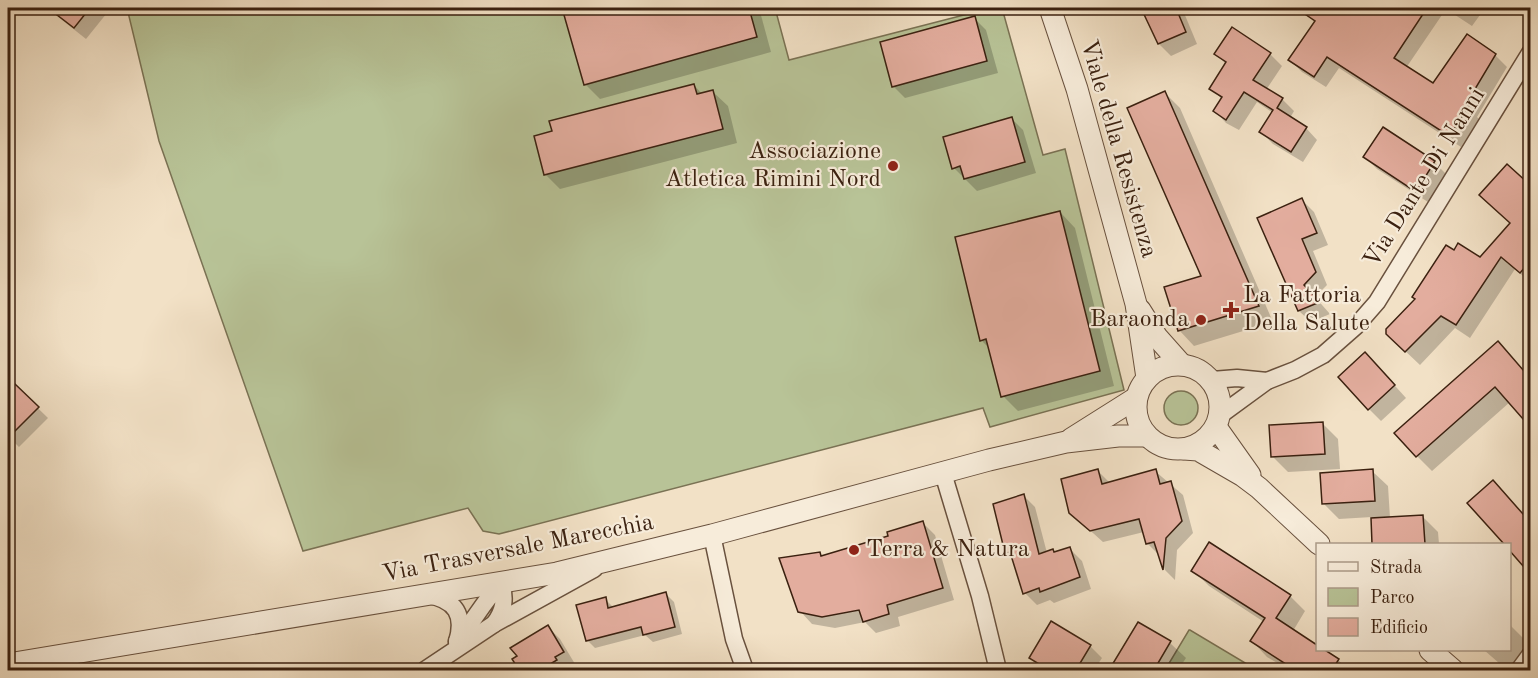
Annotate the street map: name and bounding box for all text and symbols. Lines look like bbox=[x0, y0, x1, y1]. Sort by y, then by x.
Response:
street label: Viale della Resistenza bbox=[1075, 37, 1161, 261]
street label: Via Dante Di Nanni bbox=[1360, 84, 1490, 272]
place label: Associazione Atletica Rimini Nord bbox=[665, 140, 881, 192]
marker: Associazione Atletica Rimini Nord bbox=[886, 159, 900, 173]
place label: La Fattoria Della Salute bbox=[1243, 284, 1370, 336]
marker: La Fattoria Della Salute bbox=[1224, 303, 1238, 317]
place label: Baraonda bbox=[1090, 308, 1189, 332]
marker: Baraonda bbox=[1194, 313, 1208, 327]
street label: Via Trasversale Marecchia bbox=[380, 511, 656, 587]
place label: Terra & Natura bbox=[866, 538, 1030, 562]
marker: Terra & Natura bbox=[847, 543, 861, 557]
legend bbox=[1316, 543, 1511, 651]
text: Strada bbox=[1370, 559, 1422, 577]
text: Parco bbox=[1370, 589, 1415, 607]
text: Edificio bbox=[1370, 619, 1428, 637]

